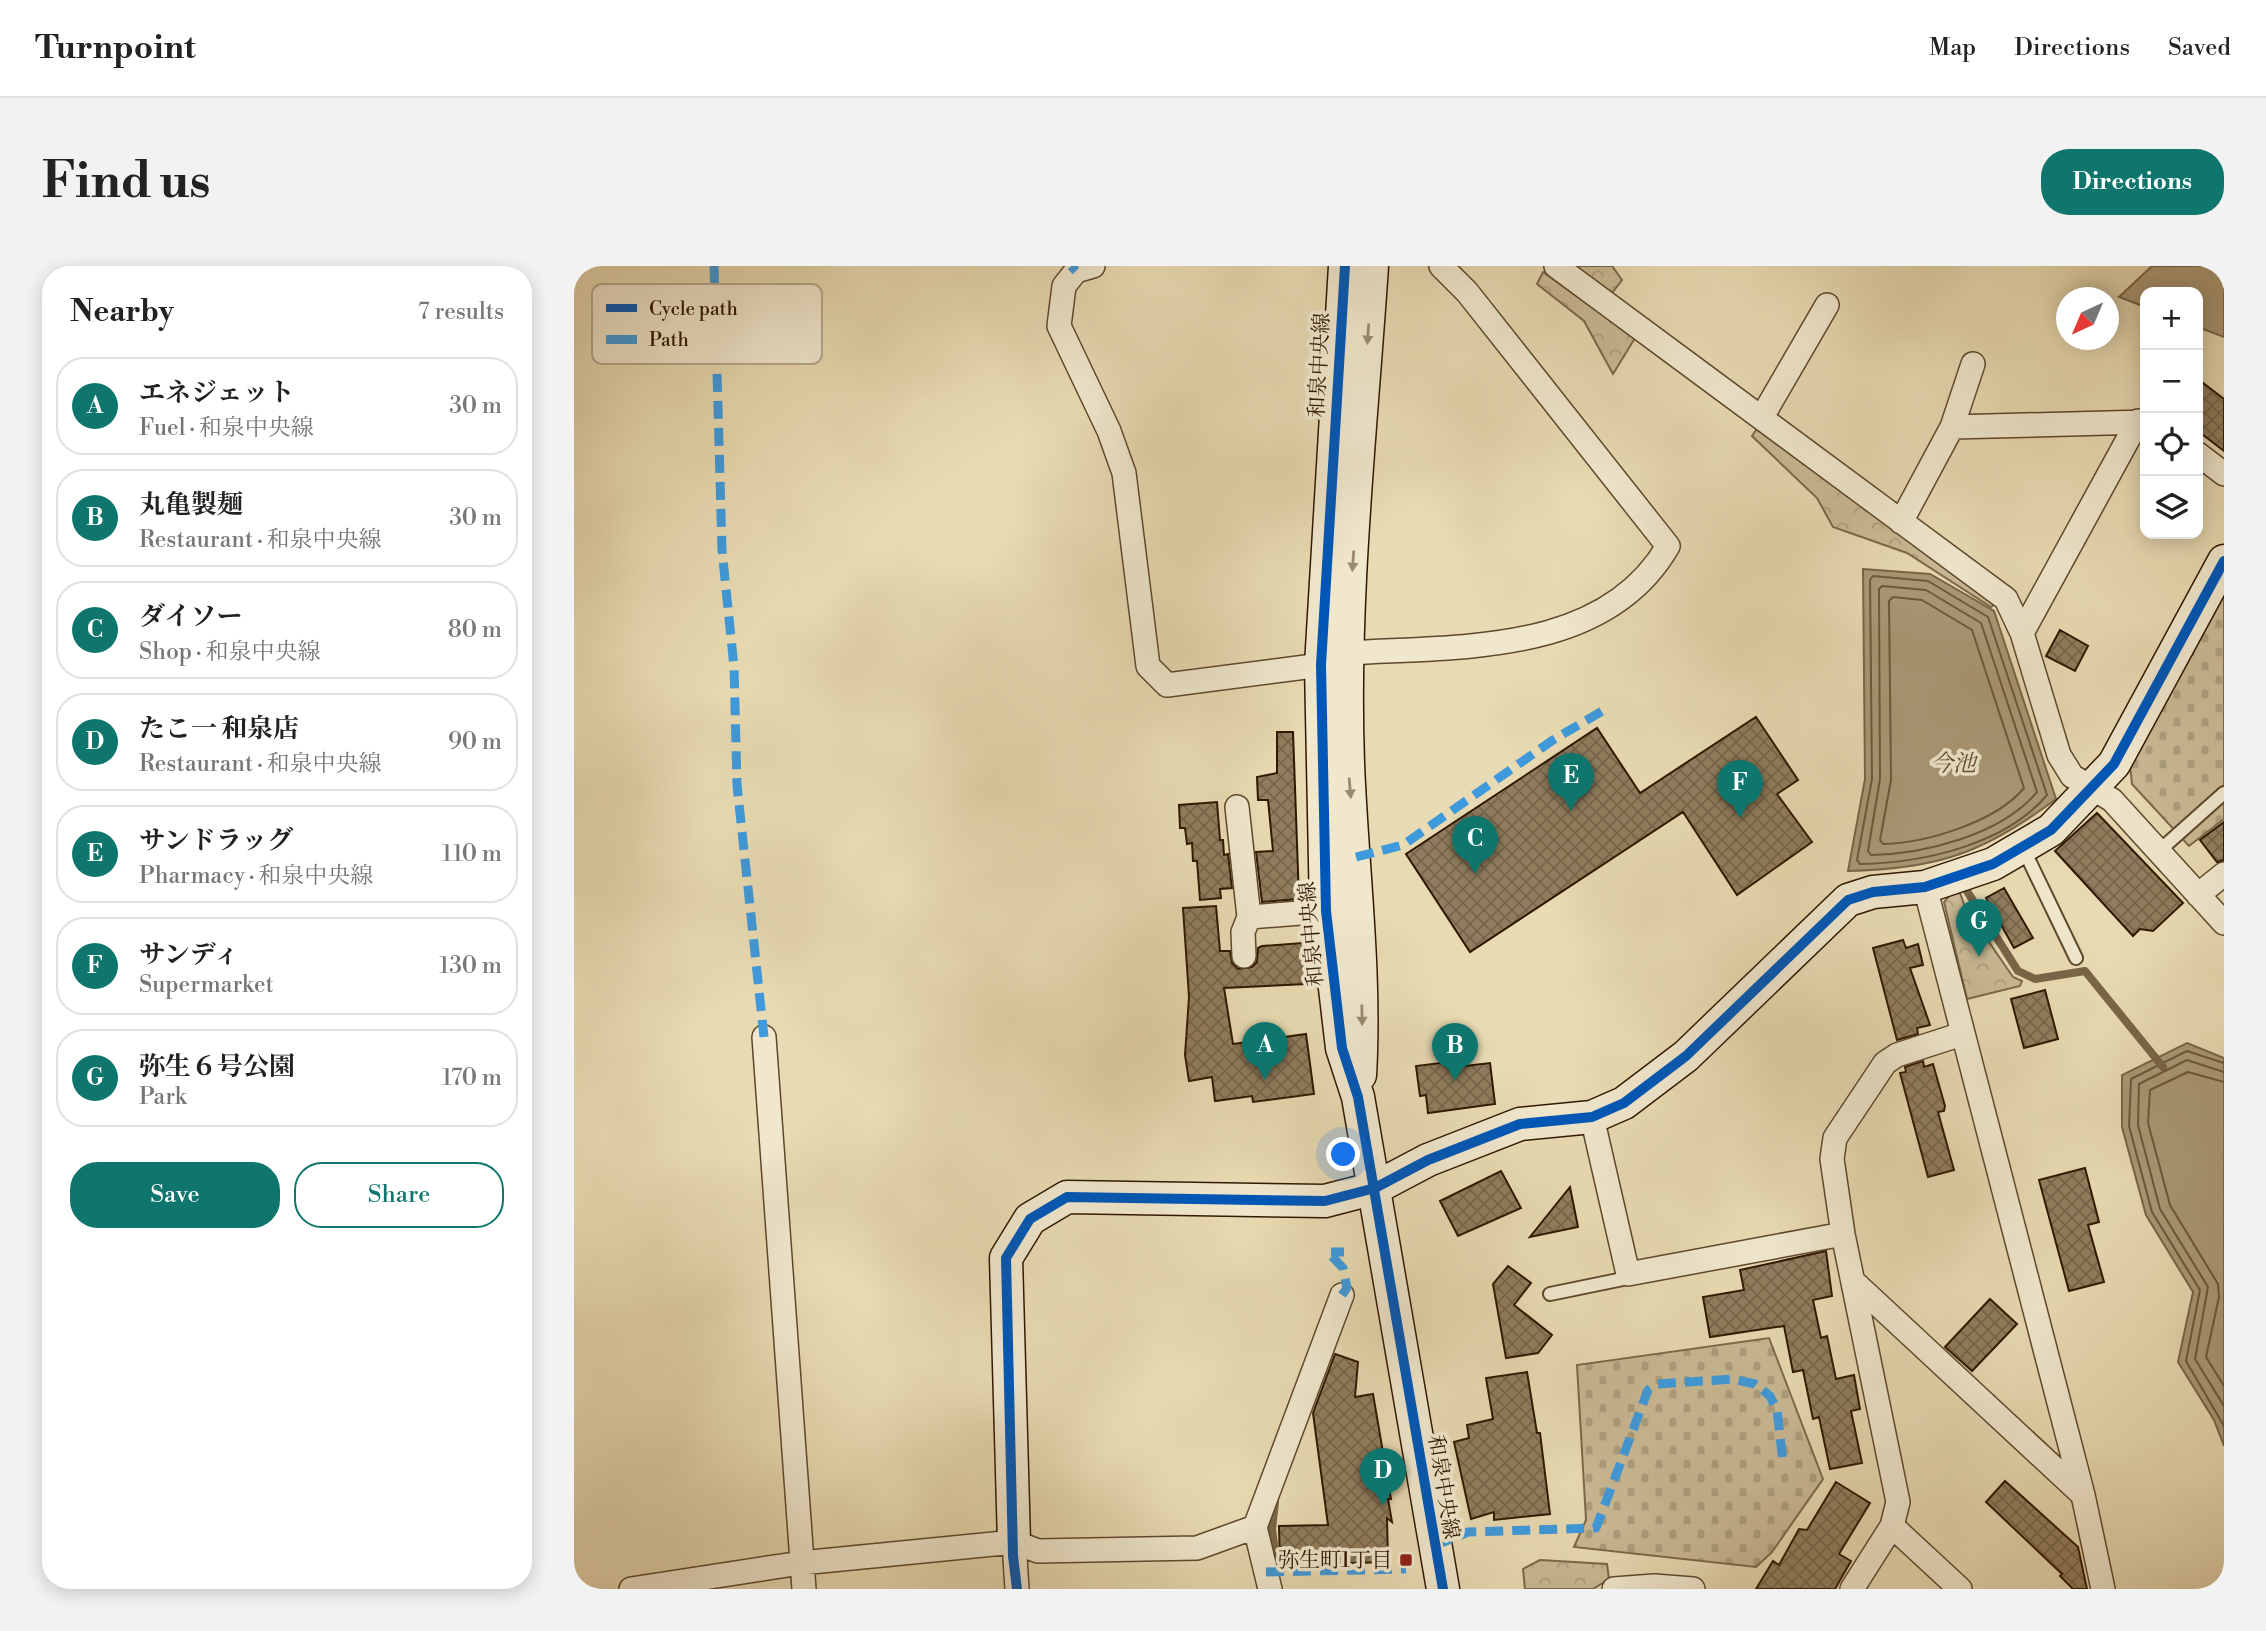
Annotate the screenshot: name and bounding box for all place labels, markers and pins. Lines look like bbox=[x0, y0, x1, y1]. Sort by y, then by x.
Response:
pin: E bbox=[1548, 753, 1594, 811]
pin: F bbox=[1717, 760, 1763, 818]
pin: C bbox=[1452, 816, 1498, 874]
pin: G bbox=[1956, 899, 2002, 957]
pin: A bbox=[1242, 1022, 1288, 1080]
pin: B bbox=[1432, 1023, 1478, 1081]
pin: D bbox=[1360, 1448, 1406, 1506]
place label: 弥生町1丁目 bbox=[1278, 1548, 1392, 1574]
marker: 弥生町1丁目 bbox=[1398, 1552, 1414, 1568]

